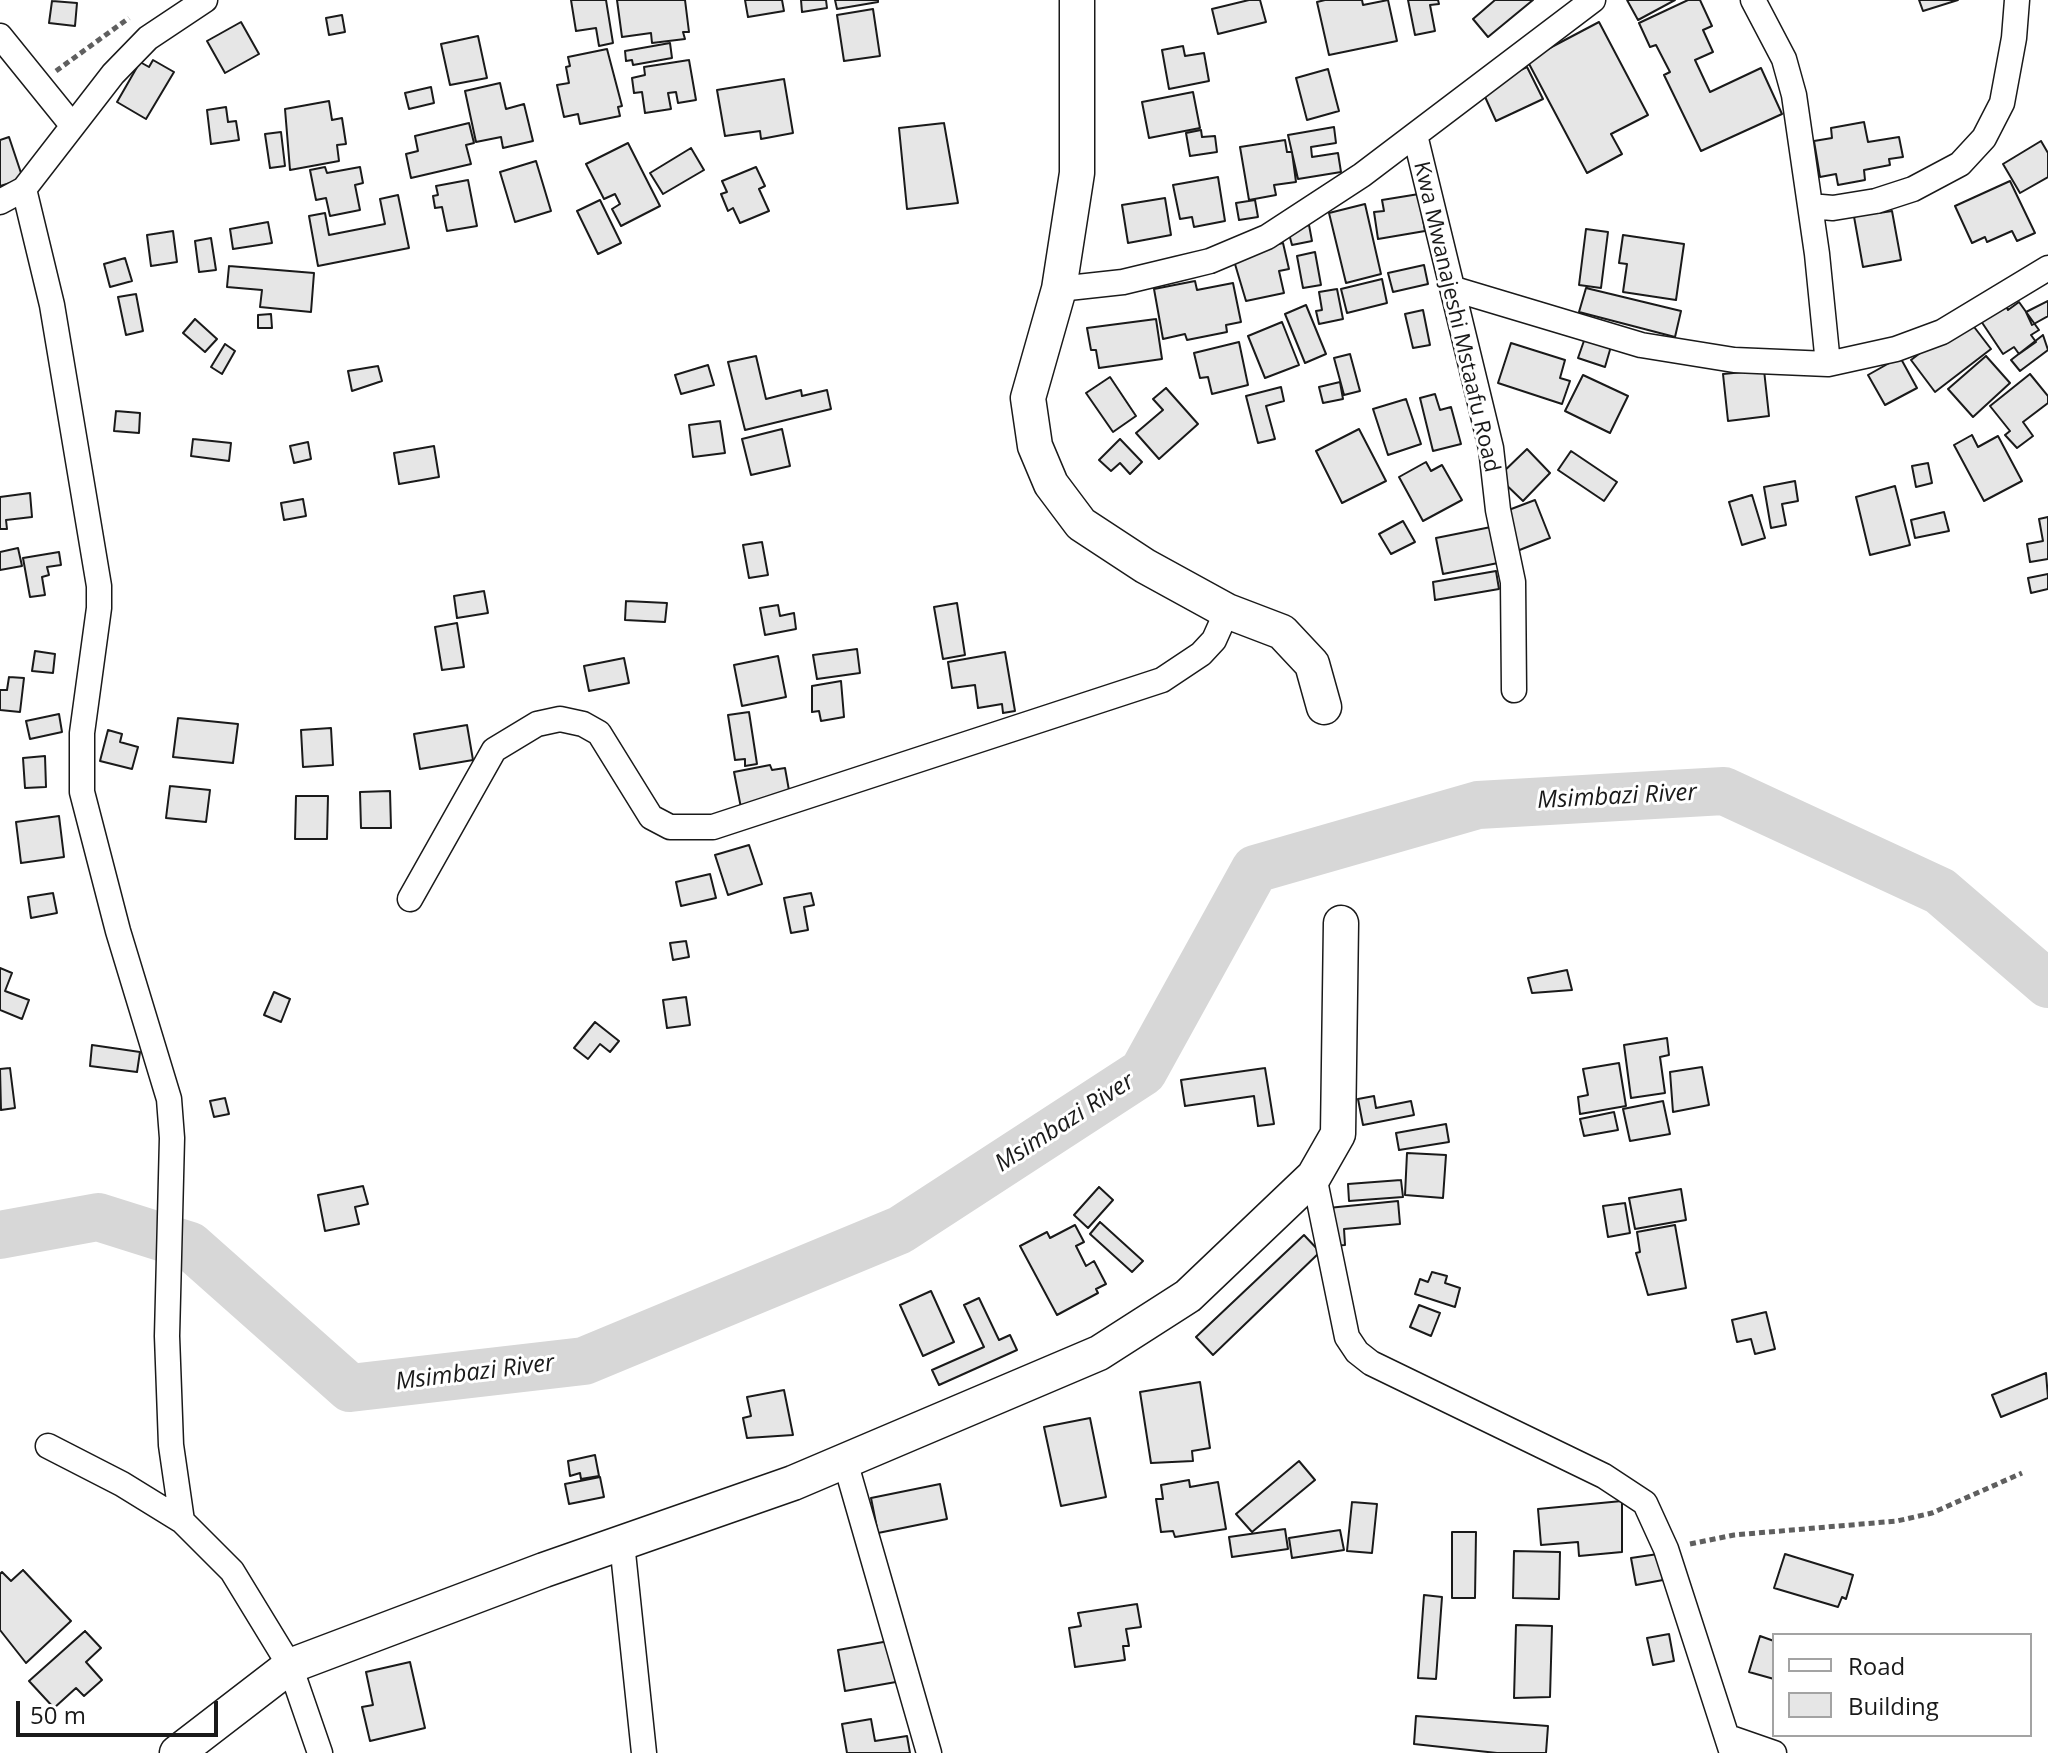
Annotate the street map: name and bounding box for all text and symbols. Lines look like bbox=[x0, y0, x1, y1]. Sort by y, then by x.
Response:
street label: Kwa Mwanajeshi Mstaafu Road bbox=[1407, 159, 1505, 475]
water label: Msimbazi River bbox=[1536, 778, 1698, 816]
water label: Msimbazi River bbox=[990, 1067, 1140, 1179]
water label: Msimbazi River bbox=[394, 1349, 556, 1397]
legend bbox=[1772, 1633, 2032, 1737]
text: Road bbox=[1848, 1649, 1905, 1682]
scale bar bbox=[20, 1685, 222, 1735]
text: Building bbox=[1848, 1689, 1939, 1722]
text: 50 m bbox=[30, 1698, 86, 1731]

